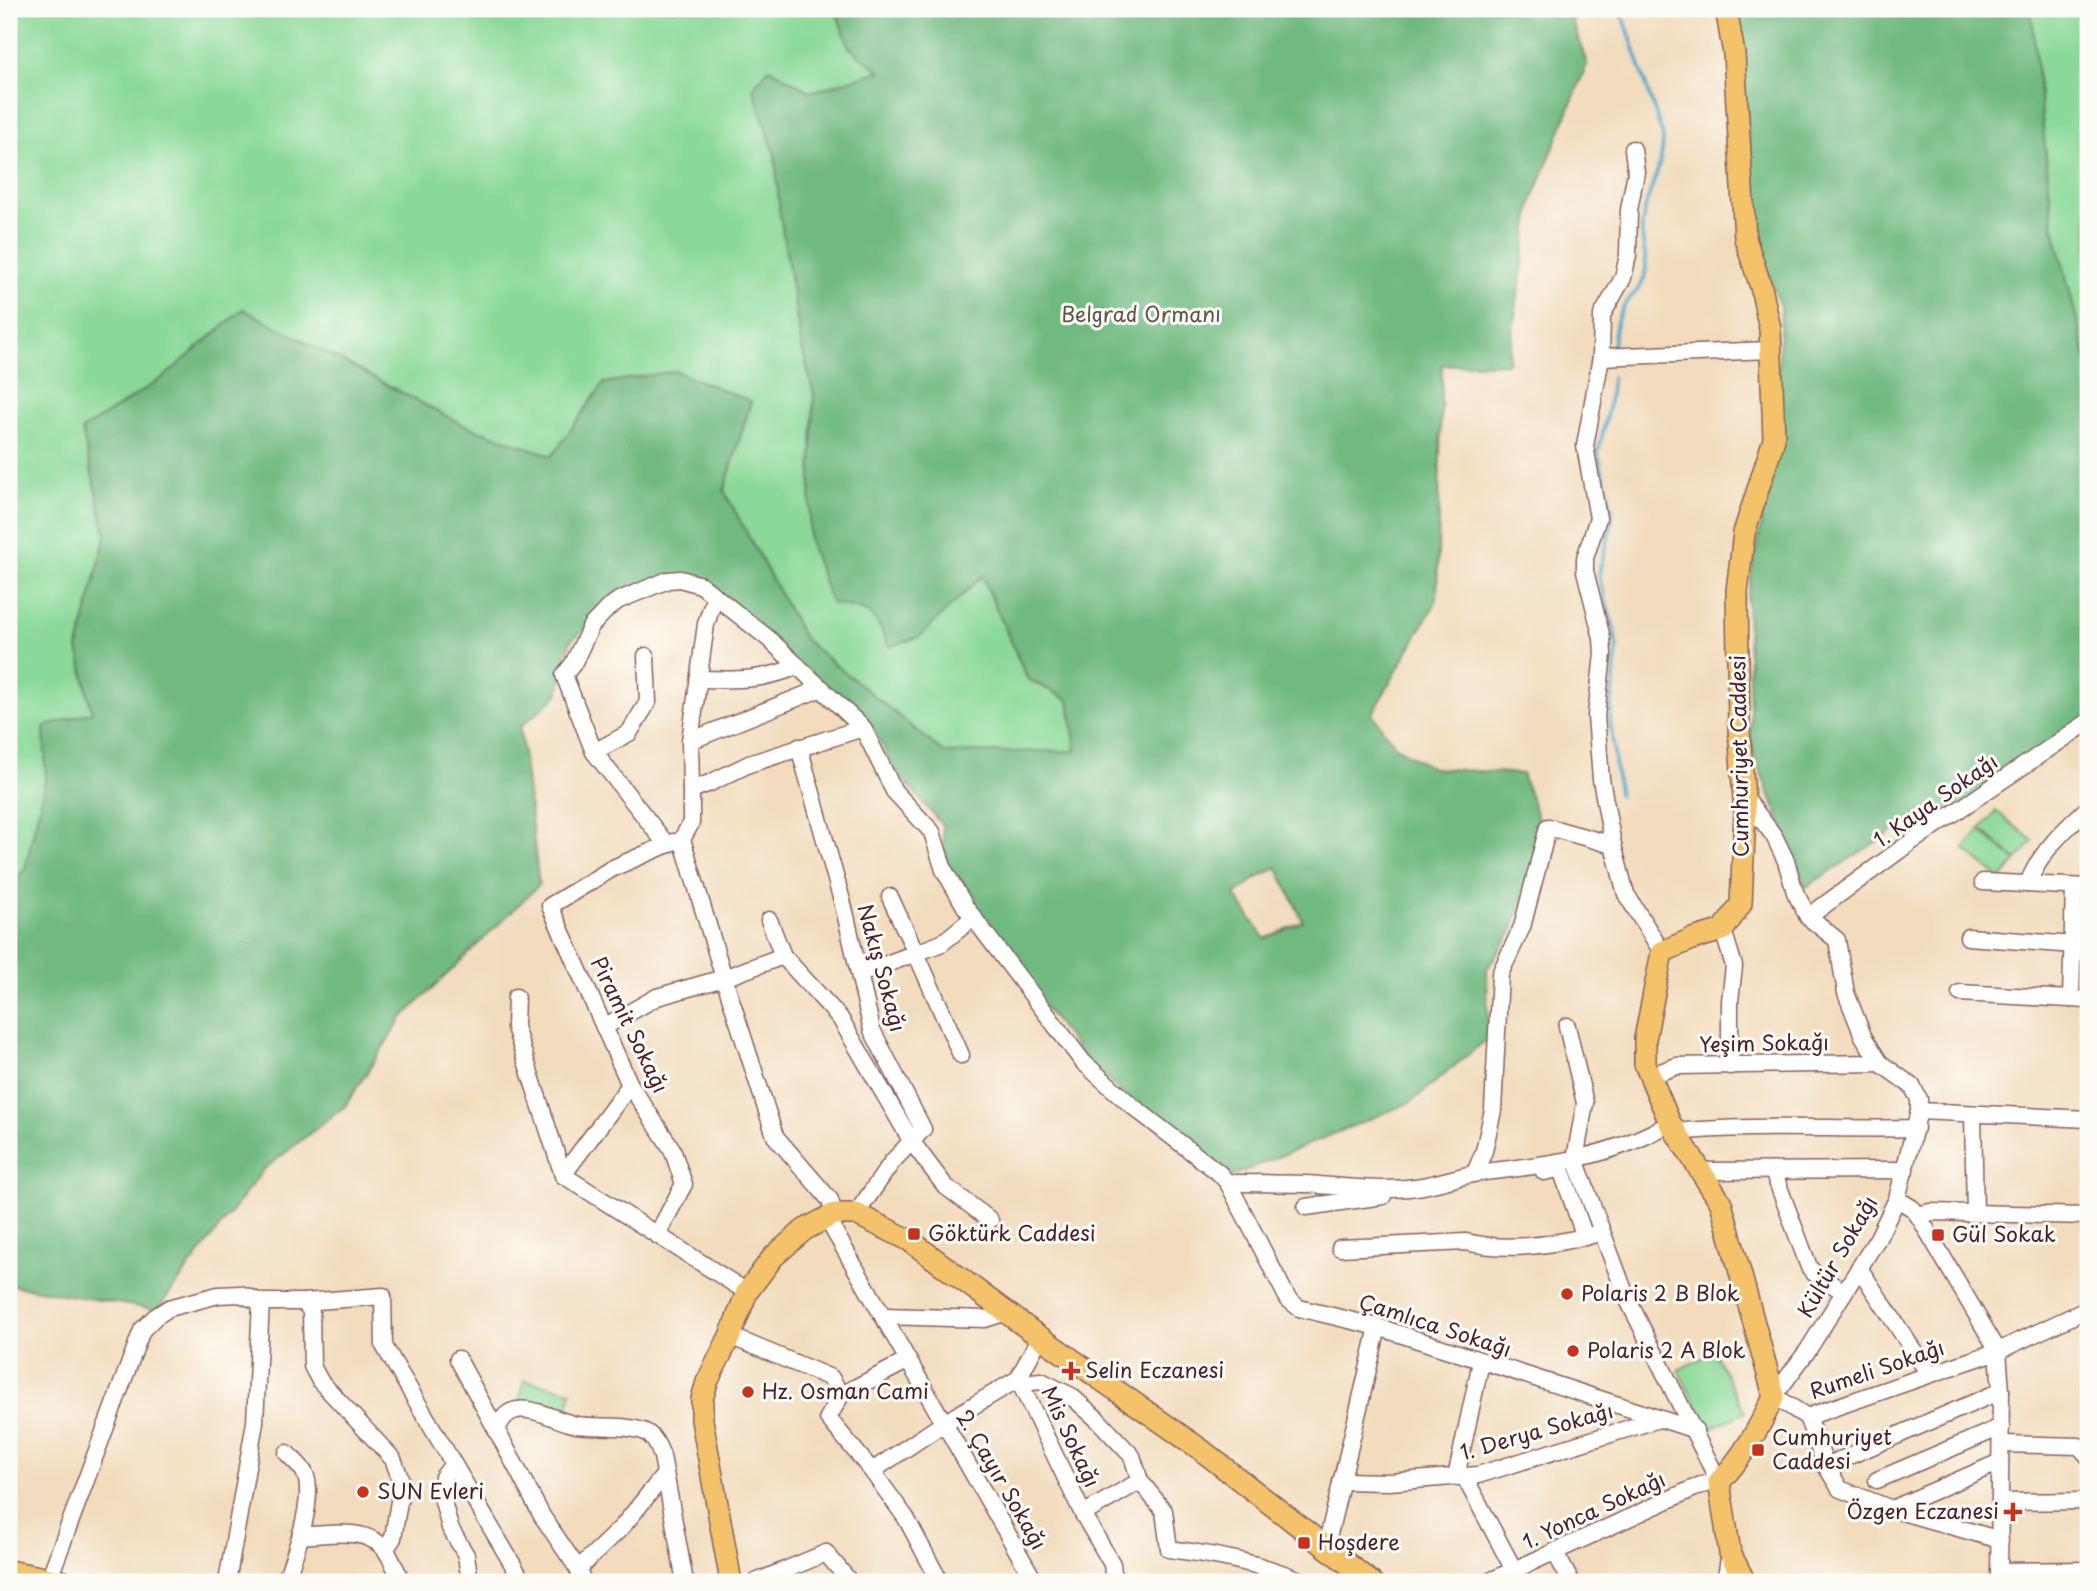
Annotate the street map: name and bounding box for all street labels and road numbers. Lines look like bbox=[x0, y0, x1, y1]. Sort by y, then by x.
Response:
street label: Cumhuriyet Caddesi bbox=[1720, 655, 1756, 857]
street label: 1. Kaya Sokağı bbox=[1866, 745, 2004, 854]
street label: Nakış Sokağı bbox=[851, 900, 915, 1035]
street label: Piramit Sokağı bbox=[584, 950, 678, 1098]
street label: Yeşim Sokağı bbox=[1699, 1025, 1829, 1059]
street label: Kültür Sokağı bbox=[1788, 1189, 1884, 1323]
street label: Çamlıca Sokağı bbox=[1355, 1284, 1516, 1364]
street label: Rumeli Sokağı bbox=[1805, 1330, 1948, 1406]
street label: Mis Sokağı bbox=[1034, 1380, 1109, 1492]
street label: 1. Derya Sokağı bbox=[1456, 1393, 1617, 1467]
street label: 2. Çayır Sokağı bbox=[950, 1403, 1056, 1555]
street label: 1. Yonca Sokağı bbox=[1516, 1462, 1670, 1556]

